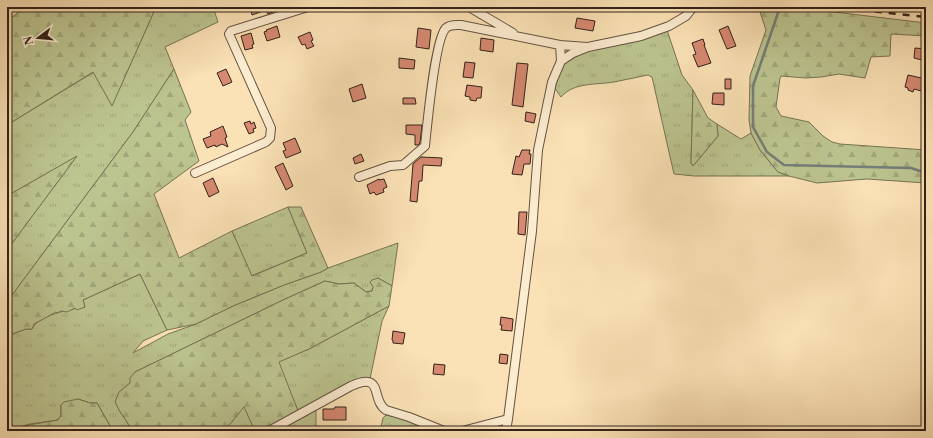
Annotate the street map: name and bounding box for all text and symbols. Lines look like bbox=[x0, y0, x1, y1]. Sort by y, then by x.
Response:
north arrow bbox=[18, 18, 58, 58]
text: N bbox=[21, 34, 37, 47]

